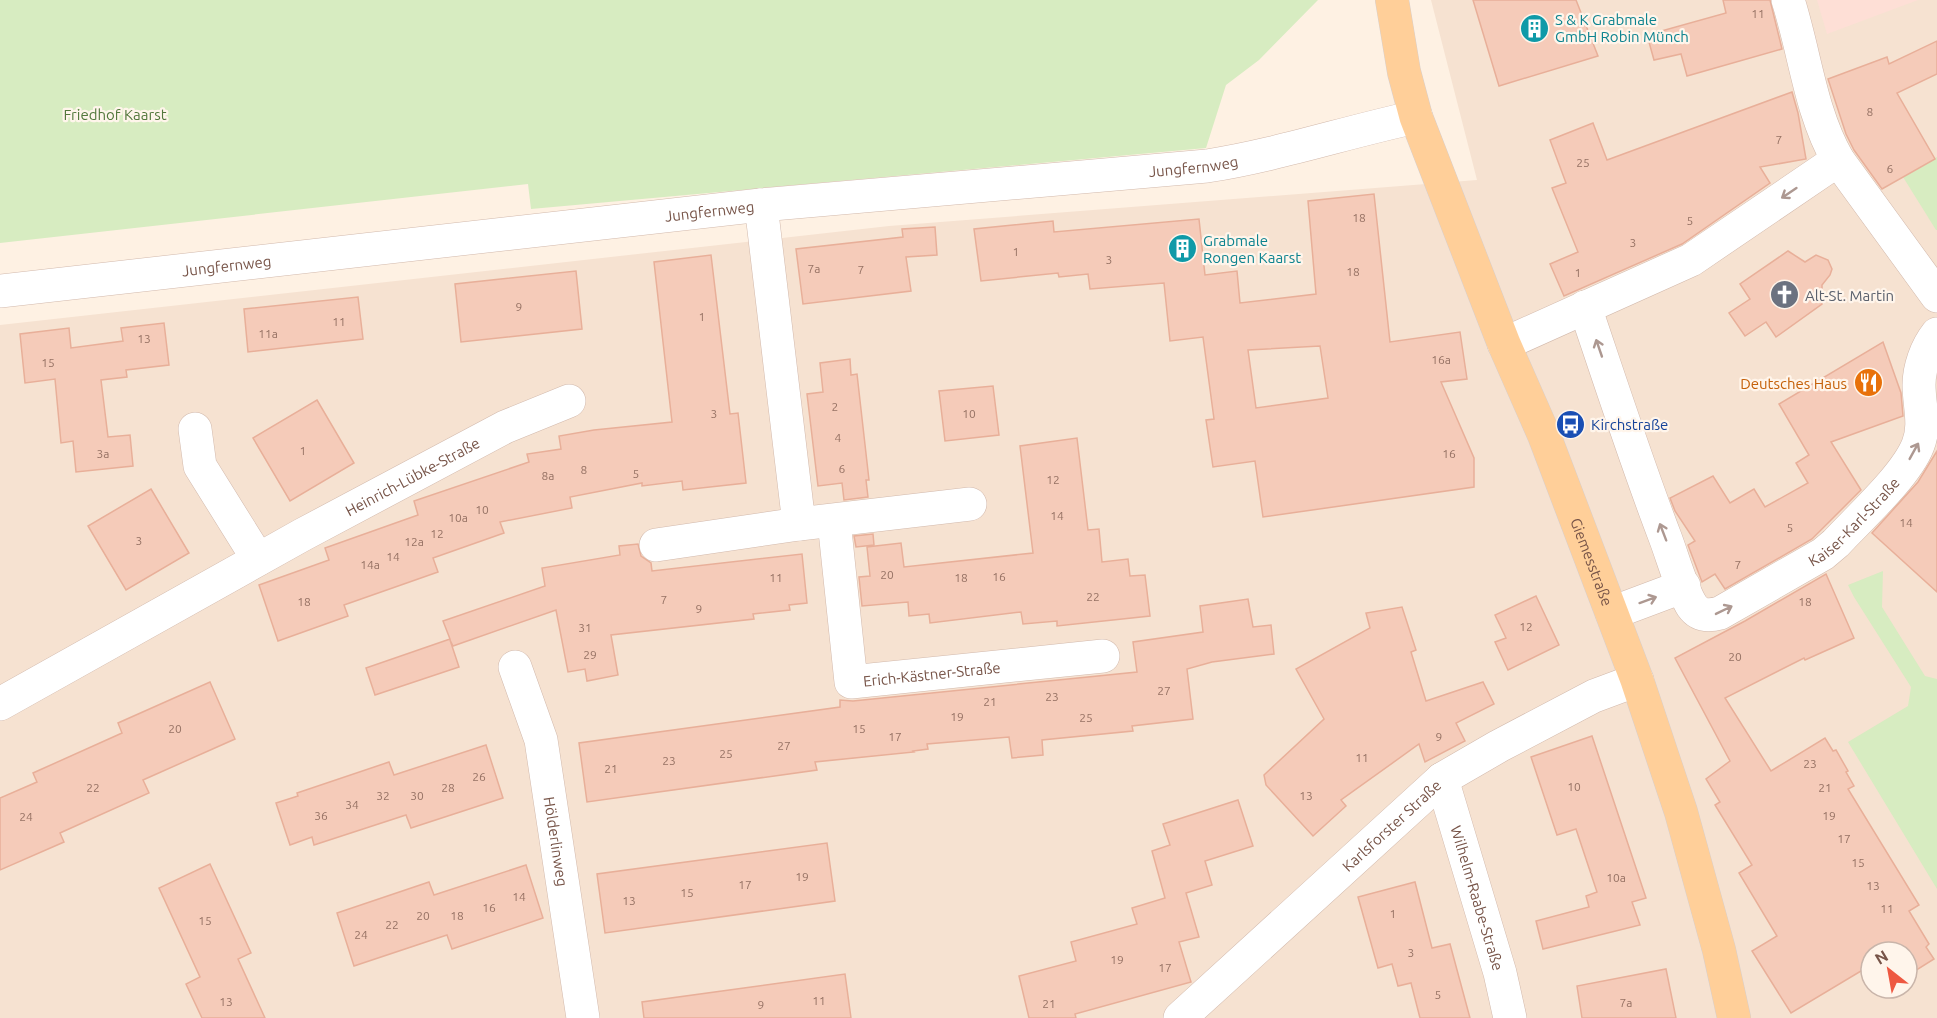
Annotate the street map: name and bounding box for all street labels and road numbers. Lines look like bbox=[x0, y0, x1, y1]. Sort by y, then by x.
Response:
street label: Jungfernweg bbox=[1148, 152, 1240, 180]
street label: Jungfernweg bbox=[664, 197, 755, 224]
street label: Jungfernweg bbox=[181, 252, 272, 279]
street label: Heinrich-Lübke-Straße bbox=[342, 434, 482, 519]
street label: Kaiser-Karl-Straße bbox=[1805, 474, 1903, 569]
street label: Giemesstraße bbox=[1568, 515, 1617, 608]
street label: Erich-Kästner-Straße bbox=[862, 658, 1001, 689]
street label: Karlsforster Straße bbox=[1338, 776, 1444, 874]
street label: Hölderlinweg bbox=[541, 795, 571, 887]
street label: Wilhelm-Raabe-Straße bbox=[1448, 823, 1507, 972]

